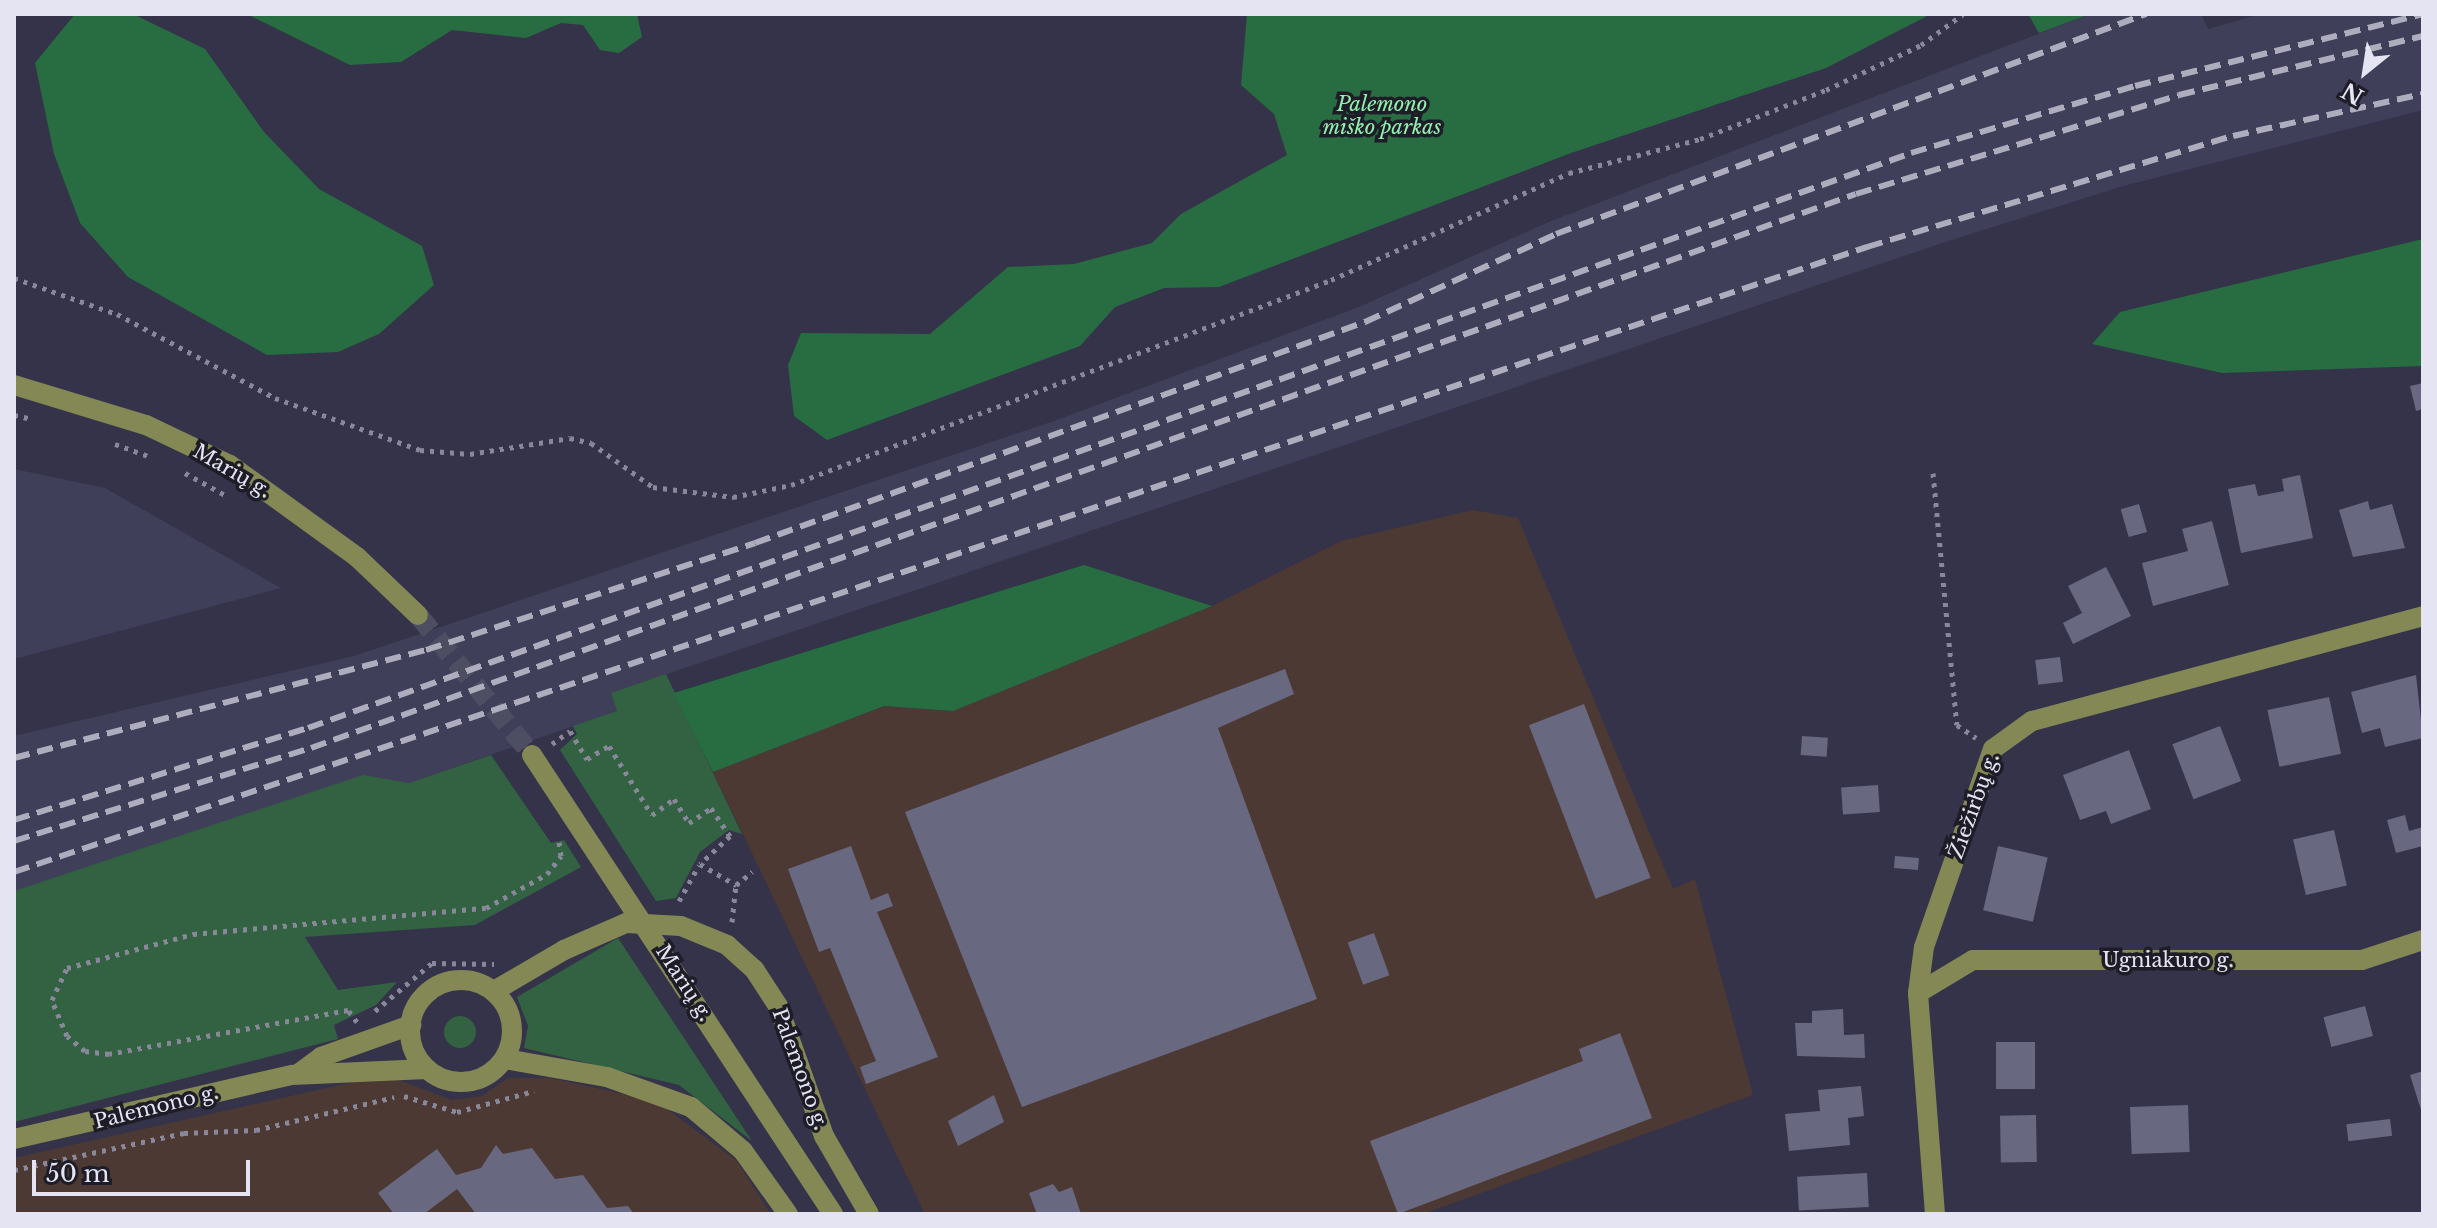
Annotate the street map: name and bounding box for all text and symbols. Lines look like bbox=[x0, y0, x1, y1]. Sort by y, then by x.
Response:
north arrow bbox=[2325, 32, 2405, 112]
text: N bbox=[2337, 76, 2368, 110]
park label: Palemono miško parkas bbox=[1322, 92, 1442, 139]
street label: Marių g. bbox=[189, 439, 275, 503]
street label: Žiežirbų g. bbox=[1944, 750, 2004, 862]
street label: Marių g. bbox=[651, 941, 717, 1025]
street label: Ugniakuro g. bbox=[2102, 948, 2234, 972]
street label: Palemono g. bbox=[767, 1005, 833, 1133]
street label: Palemono g. bbox=[92, 1080, 220, 1134]
scale bar bbox=[36, 1144, 254, 1194]
text: 50 m bbox=[46, 1159, 109, 1188]

